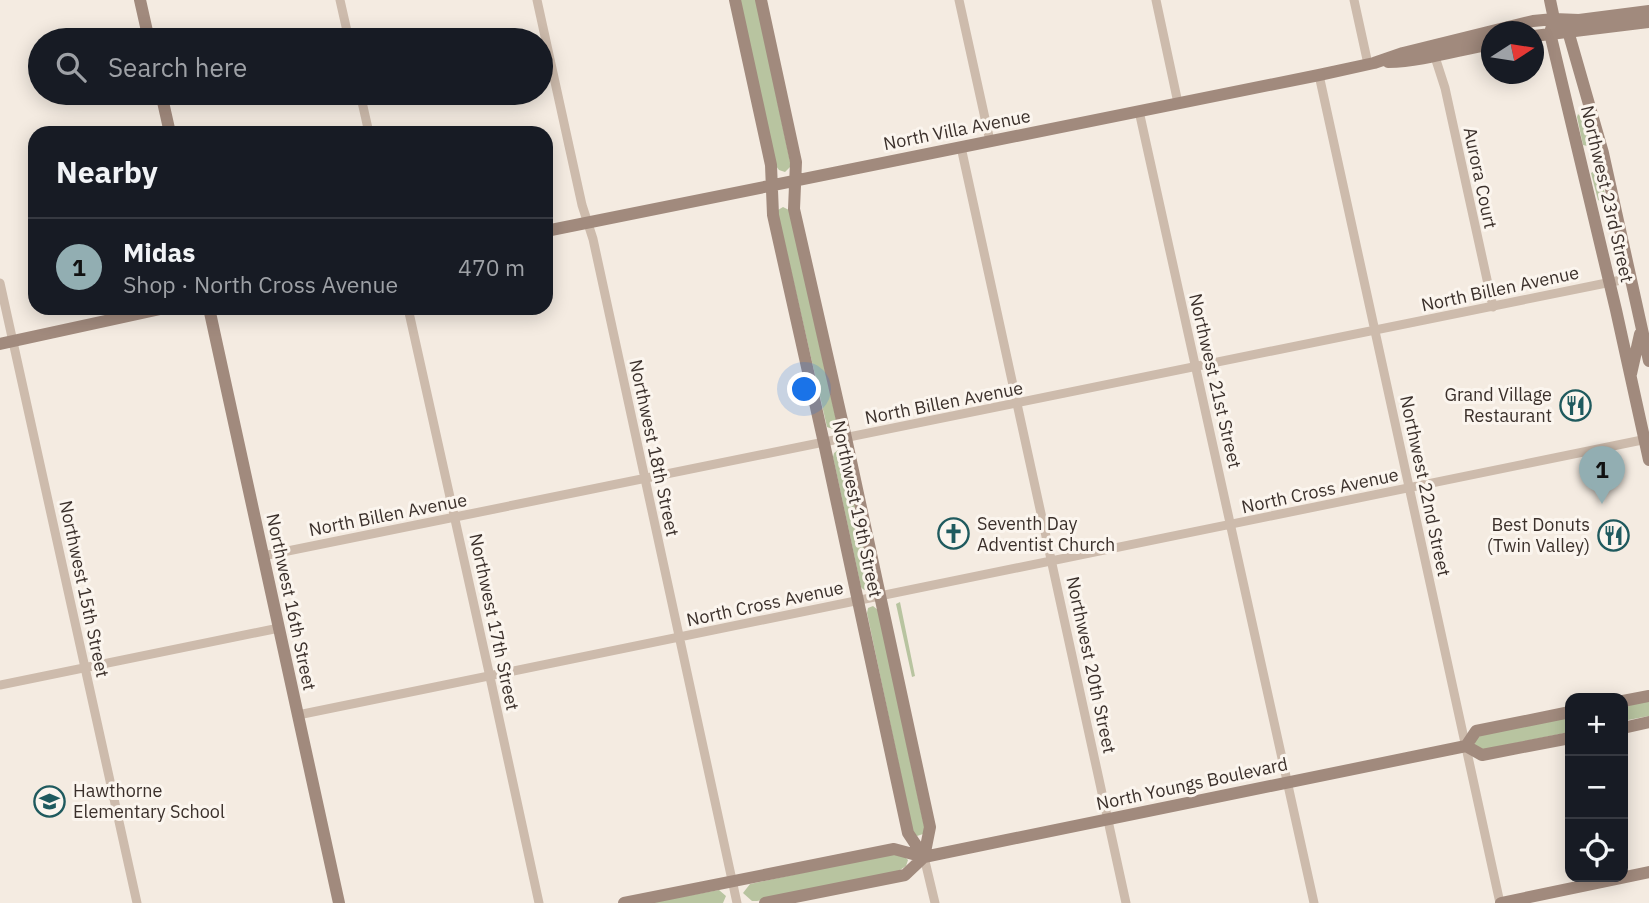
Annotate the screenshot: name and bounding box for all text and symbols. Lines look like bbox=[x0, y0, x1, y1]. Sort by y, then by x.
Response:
north arrow bbox=[1481, 21, 1544, 84]
search box bbox=[28, 28, 553, 105]
icon: search bbox=[52, 48, 90, 86]
text: Search here bbox=[108, 50, 247, 84]
street label: Northwest 23rd Street bbox=[1576, 103, 1639, 285]
street label: North Villa Avenue bbox=[881, 104, 1033, 155]
street label: Aurora Court bbox=[1459, 125, 1502, 231]
text: Nearby bbox=[56, 152, 158, 191]
text: Midas bbox=[123, 235, 195, 269]
text: 1 bbox=[72, 252, 86, 282]
text: 470 m bbox=[458, 252, 525, 282]
street label: North Billen Avenue bbox=[1419, 261, 1581, 316]
text: Shop · North Cross Avenue bbox=[123, 269, 398, 299]
street label: Northwest 21st Street bbox=[1184, 291, 1247, 471]
street label: Northwest 18th Street bbox=[624, 357, 685, 539]
your location bbox=[787, 372, 821, 406]
street label: North Billen Avenue bbox=[863, 376, 1025, 429]
place label: Grand Village Restaurant bbox=[1444, 383, 1552, 427]
restaurant icon: Grand Village Restaurant bbox=[1558, 388, 1592, 422]
street label: Northwest 22nd Street bbox=[1395, 393, 1456, 579]
street label: Northwest 19th Street bbox=[827, 418, 888, 600]
pin: 1 bbox=[1579, 446, 1625, 504]
street label: North Cross Avenue bbox=[1239, 463, 1401, 518]
street label: North Billen Avenue bbox=[307, 488, 469, 541]
street label: Northwest 15th Street bbox=[54, 498, 115, 680]
street label: Northwest 16th Street bbox=[261, 511, 322, 693]
place label: Seventh Day Adventist Church bbox=[977, 512, 1115, 556]
place label: Best Donuts (Twin Valley) bbox=[1487, 513, 1590, 557]
church icon: Seventh Day Adventist Church bbox=[937, 517, 971, 551]
restaurant icon: Best Donuts (Twin Valley) bbox=[1596, 518, 1630, 552]
street label: Northwest 17th Street bbox=[464, 531, 525, 713]
street label: Northwest 20th Street bbox=[1061, 574, 1122, 756]
street label: North Cross Avenue bbox=[684, 576, 846, 631]
map controls bbox=[1565, 693, 1628, 882]
button: + bbox=[1565, 693, 1628, 756]
street label: North Youngs Boulevard bbox=[1094, 752, 1290, 815]
button: − bbox=[1565, 756, 1628, 819]
place label: Hawthorne Elementary School bbox=[73, 779, 225, 823]
school or university icon: Hawthorne Elementary School bbox=[33, 784, 67, 818]
button: locate bbox=[1565, 819, 1628, 882]

